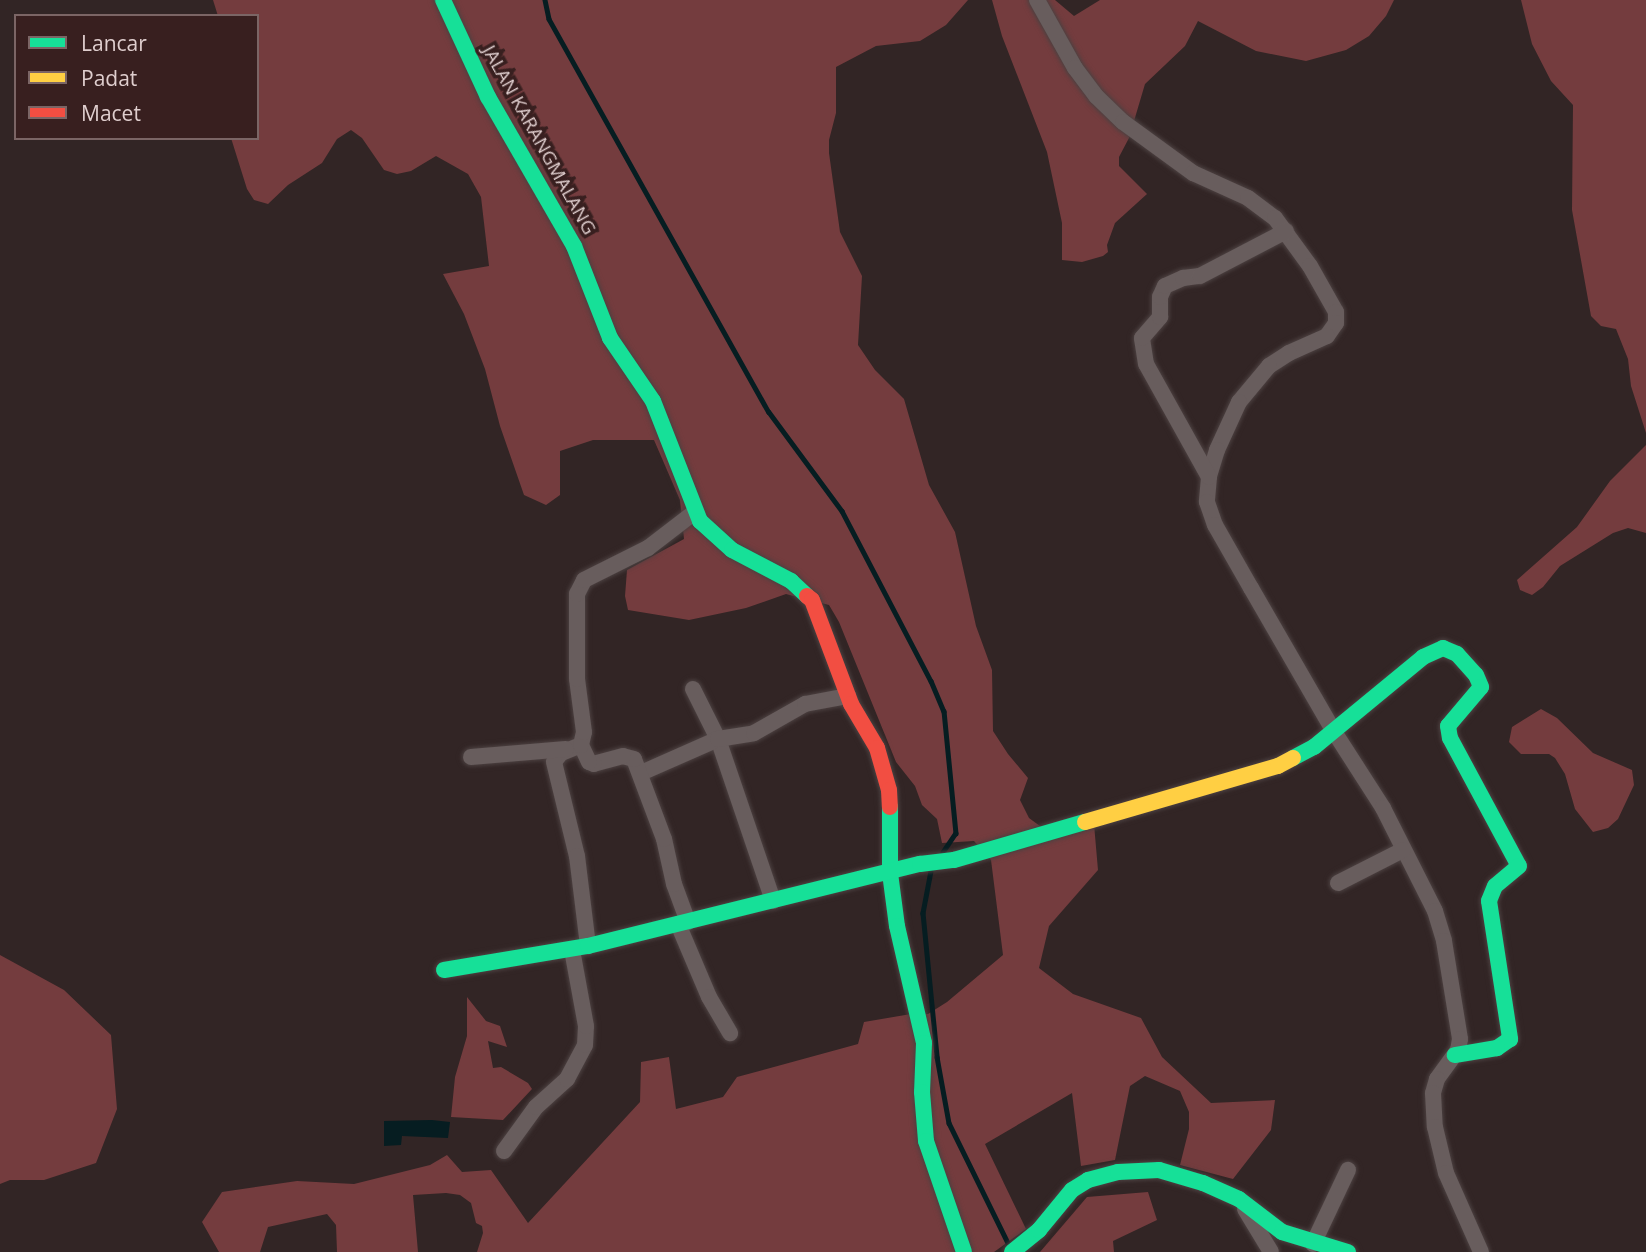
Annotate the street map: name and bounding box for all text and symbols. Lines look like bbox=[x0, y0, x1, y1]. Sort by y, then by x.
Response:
legend bbox=[14, 14, 259, 140]
text: Lancar bbox=[81, 29, 147, 57]
street label: JALAN KARANGMALANG bbox=[477, 41, 601, 239]
text: Padat bbox=[81, 64, 137, 92]
text: Macet bbox=[81, 99, 141, 127]

